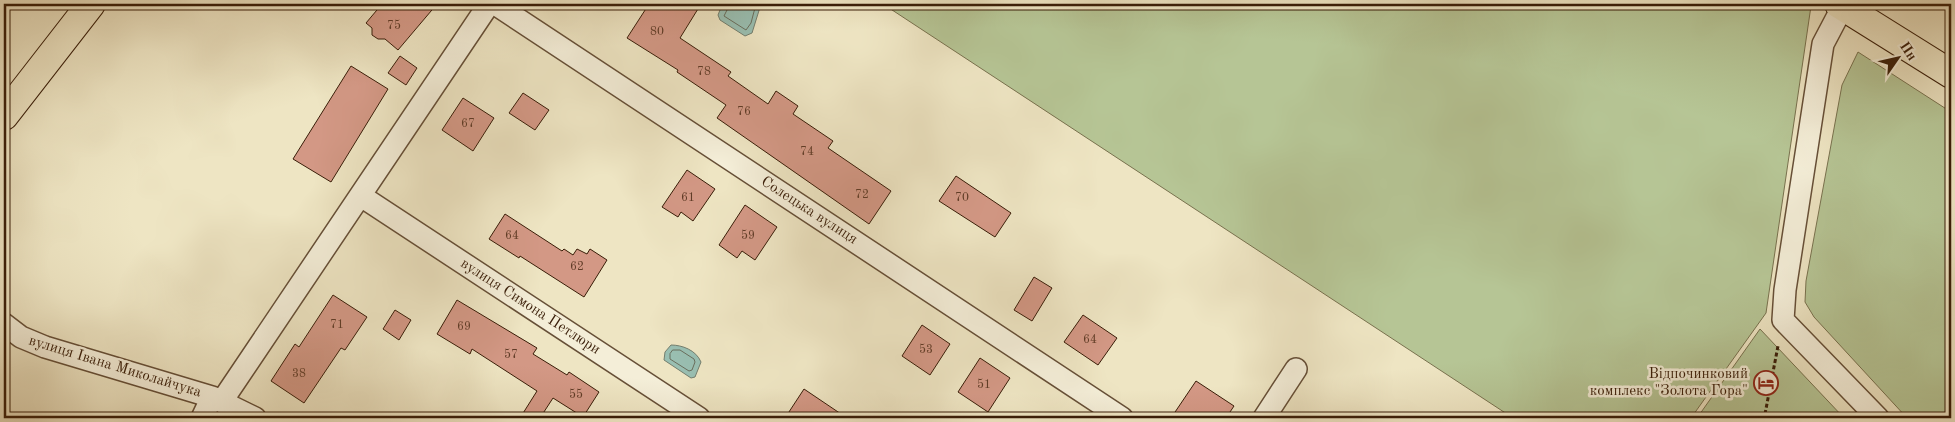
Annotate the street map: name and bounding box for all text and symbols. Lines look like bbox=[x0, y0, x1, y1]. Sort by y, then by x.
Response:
house number: 75 bbox=[387, 19, 401, 32]
house number: 80 bbox=[650, 26, 664, 38]
north arrow bbox=[1872, 32, 1922, 82]
text: Пн bbox=[1897, 39, 1919, 63]
house number: 78 bbox=[697, 66, 711, 78]
house number: 76 bbox=[737, 106, 751, 118]
house number: 67 bbox=[461, 118, 475, 130]
house number: 74 bbox=[800, 146, 814, 158]
street label: Солецька вулиця bbox=[758, 174, 860, 248]
house number: 72 bbox=[855, 189, 869, 201]
house number: 61 bbox=[681, 192, 695, 204]
house number: 70 bbox=[955, 192, 969, 204]
house number: 59 bbox=[741, 229, 755, 242]
house number: 64 bbox=[505, 230, 519, 242]
street label: вулиця Симона Петлюри bbox=[458, 256, 602, 358]
house number: 62 bbox=[570, 261, 584, 273]
house number: 71 bbox=[330, 319, 344, 331]
house number: 69 bbox=[457, 321, 471, 333]
street label: вулиця Івана Миколайчука bbox=[27, 334, 204, 401]
house number: 64 bbox=[1083, 334, 1097, 346]
house number: 53 bbox=[919, 343, 933, 356]
house number: 57 bbox=[504, 348, 518, 361]
place label: Відпочинковий комплекс "Золота Гора" bbox=[1590, 367, 1748, 399]
house number: 38 bbox=[292, 368, 306, 380]
hotel icon: Відпочинковий комплекс "Золота Гора" bbox=[1753, 370, 1779, 396]
house number: 51 bbox=[977, 378, 991, 391]
house number: 55 bbox=[569, 388, 583, 401]

